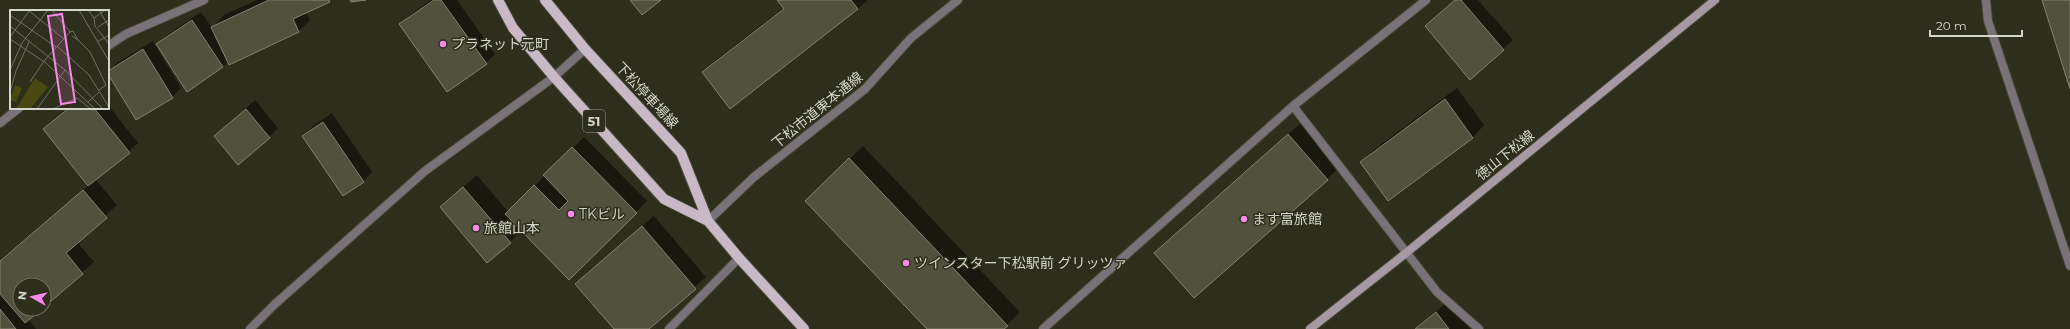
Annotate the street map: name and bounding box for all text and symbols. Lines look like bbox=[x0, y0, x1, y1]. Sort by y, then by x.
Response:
inset map bbox=[10, 10, 109, 109]
scale bar bbox=[1930, 12, 2022, 38]
text: 20 m bbox=[1936, 18, 1967, 33]
place label: プラネット元町 bbox=[451, 35, 549, 53]
marker: プラネット元町 bbox=[438, 39, 448, 49]
street label: 下松停車場線 bbox=[612, 58, 682, 132]
street label: 下松市道東本通線 bbox=[768, 68, 866, 152]
road number: 51 bbox=[583, 110, 605, 132]
street label: 徳山下松線 bbox=[1472, 126, 1538, 184]
place label: TKビル bbox=[579, 205, 625, 223]
marker: TKビル bbox=[566, 209, 576, 219]
place label: ます富旅館 bbox=[1252, 210, 1322, 228]
marker: ます富旅館 bbox=[1239, 214, 1249, 224]
place label: 旅館山本 bbox=[484, 219, 540, 237]
marker: 旅館山本 bbox=[471, 223, 481, 233]
place label: ツインスター下松駅前 グリッツァ bbox=[914, 254, 1127, 272]
marker: ツインスター下松駅前 グリッツァ bbox=[901, 258, 911, 268]
north arrow bbox=[12, 277, 52, 317]
text: N bbox=[15, 290, 30, 301]

